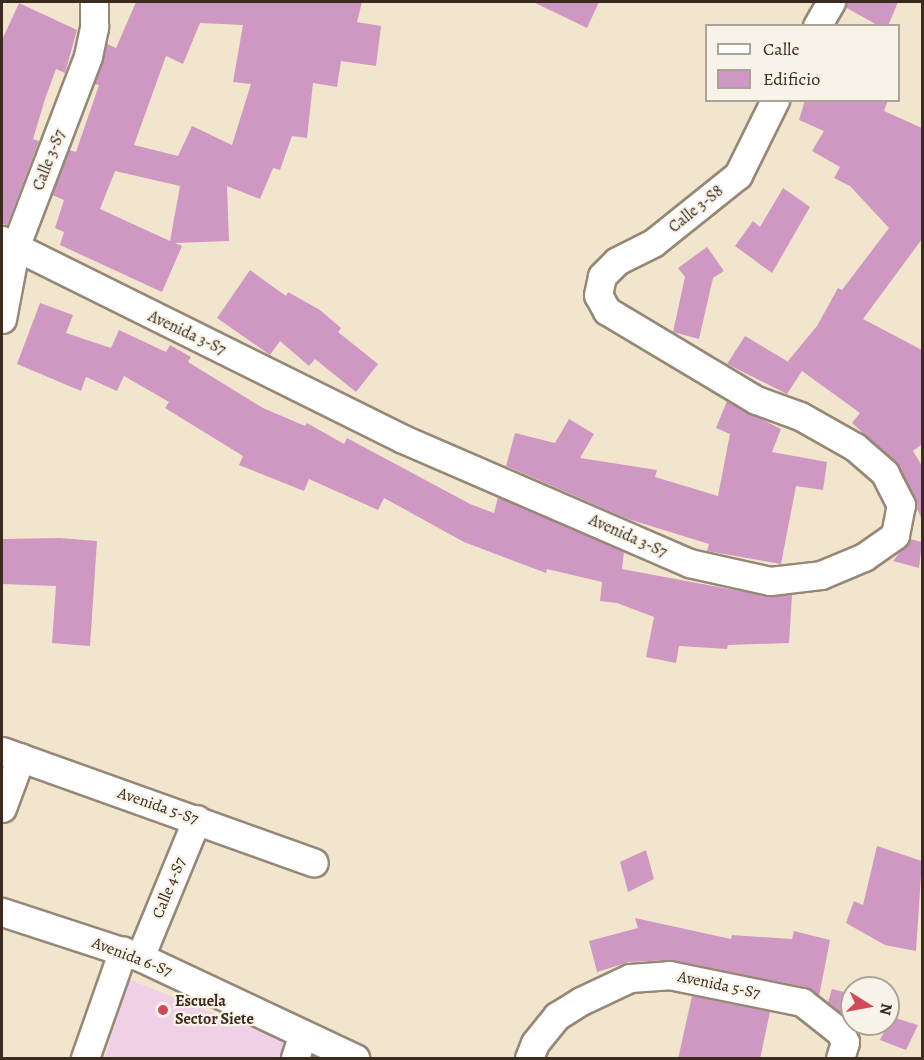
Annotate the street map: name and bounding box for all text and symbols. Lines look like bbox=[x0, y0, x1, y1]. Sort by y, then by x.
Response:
legend bbox=[705, 24, 900, 102]
text: Calle bbox=[763, 37, 800, 61]
text: Edificio bbox=[763, 67, 820, 91]
street label: Calle 3-S7 bbox=[29, 127, 69, 193]
street label: Calle 3-S8 bbox=[665, 181, 727, 237]
street label: Avenida 3-S7 bbox=[145, 307, 229, 359]
street label: Avenida 3-S7 bbox=[586, 510, 670, 562]
street label: Avenida 5-S7 bbox=[115, 783, 201, 829]
street label: Calle 4-S7 bbox=[148, 855, 190, 921]
street label: Avenida 6-S7 bbox=[89, 933, 175, 981]
street label: Avenida 5-S7 bbox=[676, 967, 762, 1003]
north arrow bbox=[840, 976, 900, 1036]
place label: Escuela Sector Siete bbox=[175, 991, 254, 1029]
text: N bbox=[874, 1001, 898, 1017]
marker: Escuela Sector Siete bbox=[156, 1003, 170, 1017]

